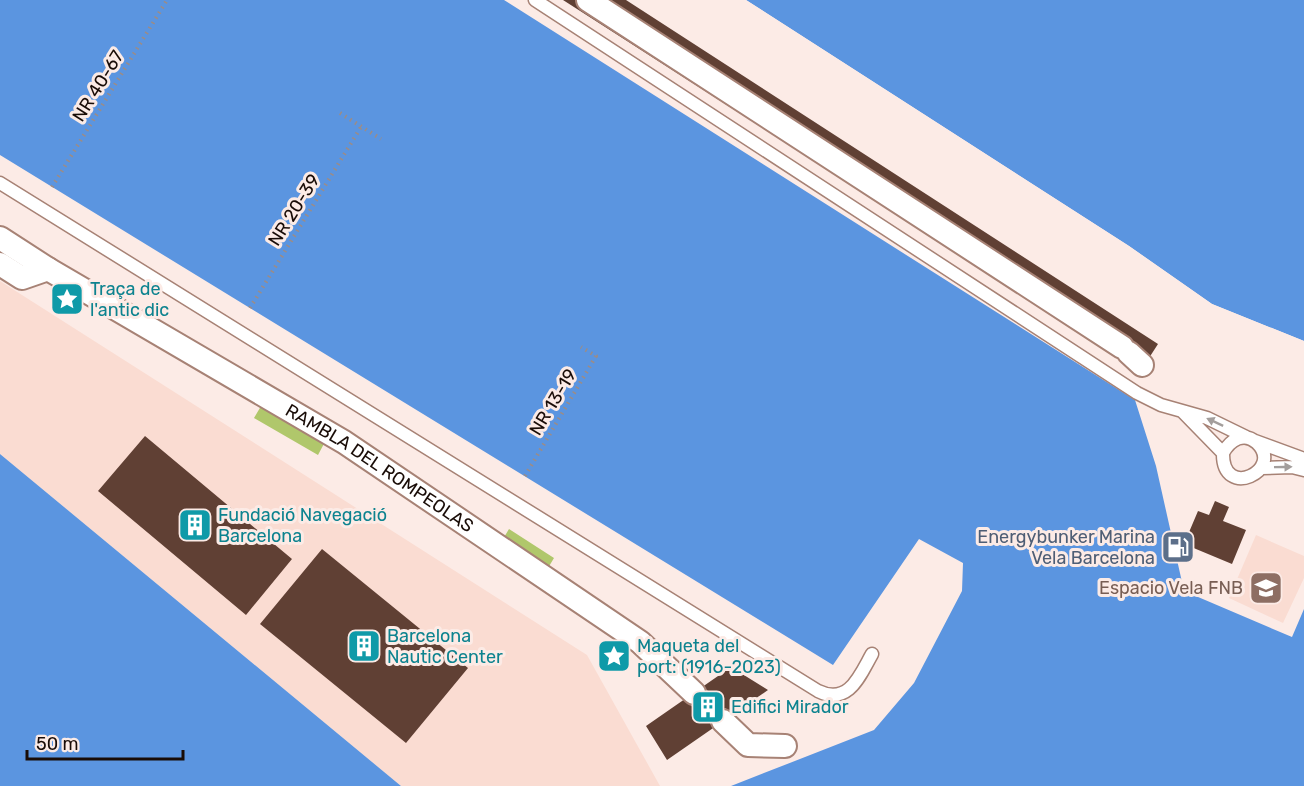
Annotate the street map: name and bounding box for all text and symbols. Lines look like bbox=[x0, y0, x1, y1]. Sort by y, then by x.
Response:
street label: NR 40-67 bbox=[68, 46, 128, 126]
street label: NR 20-39 bbox=[263, 170, 325, 250]
place label: Traça de l'antic dic bbox=[90, 278, 169, 321]
place icon: Traça de l'antic dic bbox=[49, 281, 85, 317]
street label: NR 13-19 bbox=[525, 365, 581, 439]
street label: RAMBLA DEL ROMPEOLAS bbox=[282, 399, 478, 537]
one-way arrow bbox=[1206, 418, 1223, 427]
one-way arrow bbox=[1273, 463, 1292, 472]
place label: Fundació Navegació Barcelona bbox=[218, 504, 387, 547]
building icon: Fundació Navegació Barcelona bbox=[177, 507, 213, 543]
place label: Energybunker Marina Vela Barcelona bbox=[977, 526, 1155, 569]
fuel station icon: Energybunker Marina Vela Barcelona bbox=[1160, 529, 1196, 565]
school or university icon: Espacio Vela FNB bbox=[1248, 570, 1284, 606]
place label: Espacio Vela FNB bbox=[1099, 577, 1243, 599]
place label: Barcelona Nautic Center bbox=[387, 625, 503, 668]
building icon: Barcelona Nautic Center bbox=[346, 628, 382, 664]
place label: Maqueta del port: (1916-2023) bbox=[637, 635, 781, 678]
place icon: Maqueta del port: (1916-2023) bbox=[596, 638, 632, 674]
building icon: Edifici Mirador bbox=[690, 689, 726, 725]
place label: Edifici Mirador bbox=[731, 696, 849, 718]
scale bar bbox=[27, 723, 183, 761]
text: 50 m bbox=[36, 733, 79, 755]

